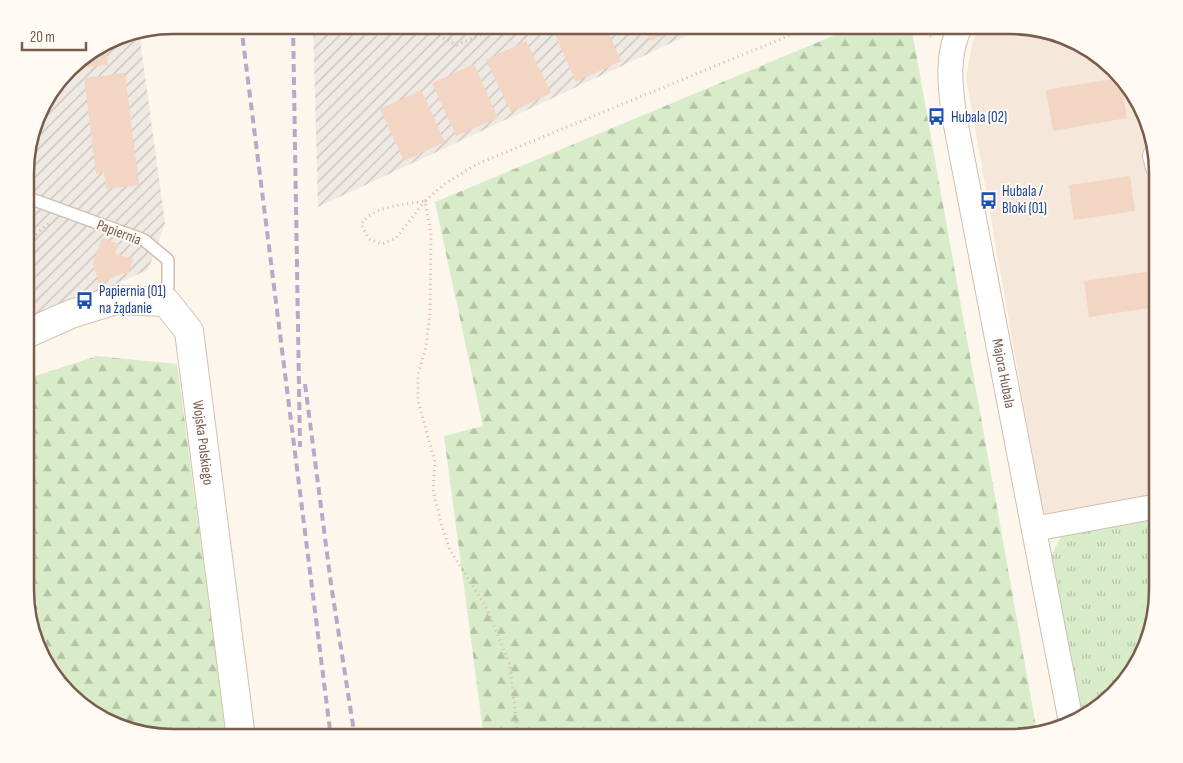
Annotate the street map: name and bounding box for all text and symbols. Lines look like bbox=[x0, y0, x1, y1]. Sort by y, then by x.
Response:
scale bar bbox=[22, 20, 86, 52]
text: 20 m bbox=[30, 28, 55, 47]
bus stop icon: Hubala (02) bbox=[927, 107, 947, 127]
place label: Hubala (02) bbox=[951, 108, 1007, 127]
place label: Hubala / Bloki (01) bbox=[1002, 182, 1047, 218]
bus stop icon: Hubala / Bloki (01) bbox=[978, 190, 998, 210]
street label: Papiernia bbox=[94, 215, 144, 250]
place label: Papiernia (01) na żądanie bbox=[99, 282, 166, 318]
bus stop icon: Papiernia (01) na żądanie bbox=[75, 290, 95, 310]
street label: Majora Hubala bbox=[987, 337, 1019, 410]
street label: Wojska Polskiego bbox=[188, 399, 218, 486]

